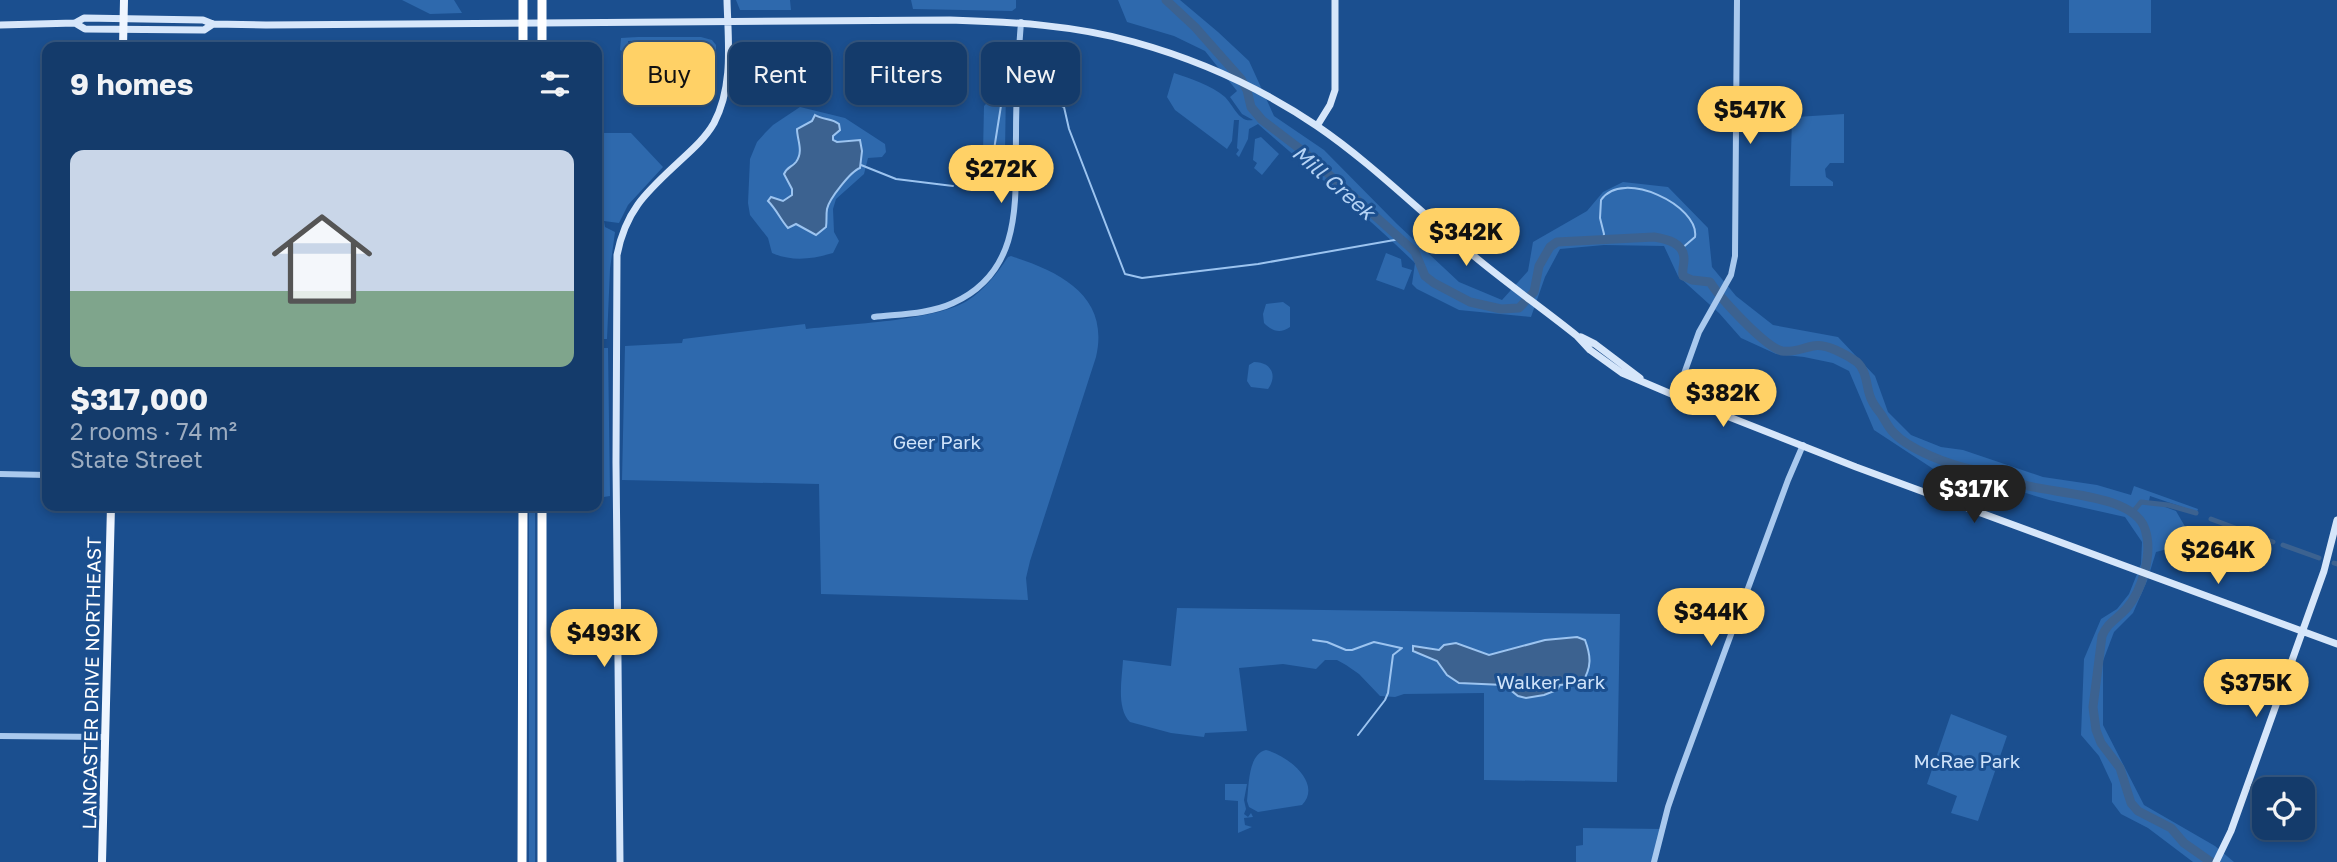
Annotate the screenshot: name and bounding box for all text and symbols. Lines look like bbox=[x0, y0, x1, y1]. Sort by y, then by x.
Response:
chip: Buy bbox=[623, 42, 715, 105]
chip: Rent bbox=[729, 42, 831, 105]
chip: Filters bbox=[845, 42, 967, 105]
chip: New bbox=[981, 42, 1080, 105]
icon: filters bbox=[536, 65, 574, 103]
text: 9 homes bbox=[70, 66, 193, 102]
pin: $547K bbox=[1701, 86, 1799, 146]
text: $547K bbox=[1713, 95, 1787, 123]
water label: Mill Creek bbox=[1287, 139, 1382, 226]
pin: $272K bbox=[952, 146, 1050, 205]
text: $272K bbox=[965, 154, 1037, 182]
icon: home bbox=[259, 196, 385, 322]
pin: $342K bbox=[1417, 208, 1515, 268]
text: $342K bbox=[1429, 217, 1503, 245]
pin: $382K bbox=[1674, 370, 1772, 429]
text: $382K bbox=[1686, 378, 1760, 406]
text: $317,000 bbox=[70, 381, 208, 417]
text: 2 rooms · 74 m² bbox=[70, 417, 237, 445]
park label: Geer Park bbox=[893, 430, 982, 453]
text: State Street bbox=[70, 445, 203, 473]
pin: $317K bbox=[1925, 466, 2023, 525]
text: $317K bbox=[1939, 474, 2009, 502]
pin: $264K bbox=[2169, 526, 2267, 586]
text: $264K bbox=[2180, 535, 2256, 563]
street label: LANCASTER DRIVE NORTHEAST bbox=[77, 536, 105, 830]
pin: $344K bbox=[1662, 588, 1760, 648]
text: $344K bbox=[1674, 597, 1748, 625]
pin: $493K bbox=[555, 610, 653, 669]
text: $493K bbox=[566, 618, 642, 646]
pin: $375K bbox=[2207, 660, 2305, 719]
text: $375K bbox=[2220, 668, 2292, 696]
park label: Walker Park bbox=[1497, 670, 1606, 693]
park label: McRae Park bbox=[1913, 749, 2021, 772]
map controls bbox=[2252, 777, 2315, 840]
button: locate bbox=[2252, 777, 2315, 840]

